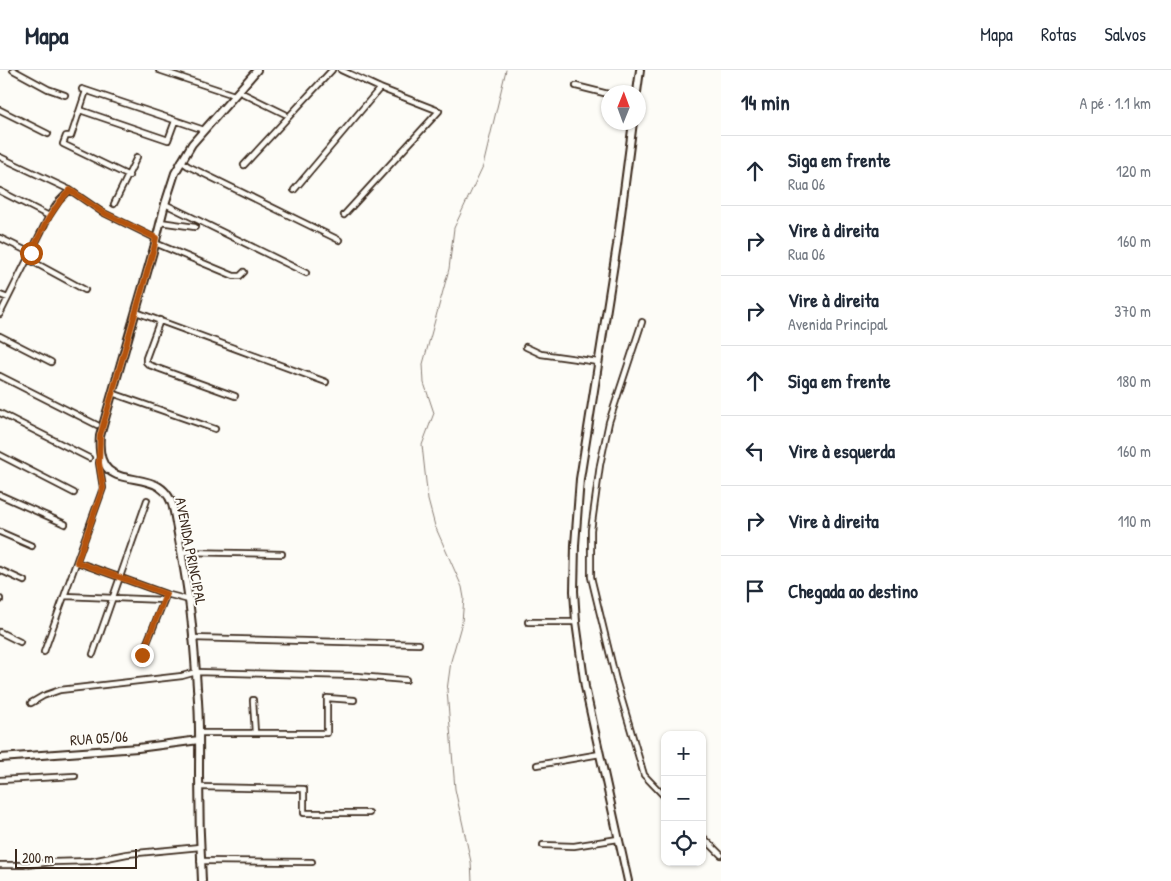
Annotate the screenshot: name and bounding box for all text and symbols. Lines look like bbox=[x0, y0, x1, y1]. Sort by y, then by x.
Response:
text: Mapa bbox=[25, 19, 68, 51]
text: Mapa bbox=[980, 22, 1013, 47]
text: Rotas bbox=[1041, 22, 1077, 47]
text: Salvos bbox=[1105, 22, 1146, 47]
north arrow bbox=[601, 85, 646, 130]
text: 14 min bbox=[741, 88, 790, 117]
text: A pé · 1.1 km bbox=[1079, 92, 1151, 114]
text: Siga em frente bbox=[788, 147, 891, 173]
icon: ahead bbox=[741, 157, 769, 185]
text: 120 m bbox=[1116, 160, 1151, 182]
text: Rua 06 bbox=[788, 173, 825, 195]
text: Vire à direita bbox=[788, 217, 879, 243]
icon: right bbox=[741, 227, 769, 255]
text: 160 m bbox=[1117, 230, 1151, 252]
route start bbox=[20, 242, 43, 265]
text: Rua 06 bbox=[788, 243, 825, 265]
text: Vire à direita bbox=[788, 287, 879, 313]
icon: right bbox=[741, 297, 769, 325]
text: 370 m bbox=[1114, 300, 1151, 322]
text: Avenida Principal bbox=[788, 313, 887, 335]
icon: ahead bbox=[741, 367, 769, 395]
text: Siga em frente bbox=[788, 368, 891, 394]
text: 180 m bbox=[1117, 370, 1151, 392]
icon: left bbox=[741, 437, 769, 465]
text: Vire à esquerda bbox=[788, 438, 895, 464]
text: 160 m bbox=[1117, 440, 1151, 462]
street label: AVENIDA PRINCIPAL bbox=[170, 495, 212, 607]
icon: right bbox=[741, 507, 769, 535]
text: Vire à direita bbox=[788, 508, 879, 534]
text: 110 m bbox=[1118, 510, 1151, 532]
icon: arrive bbox=[741, 577, 769, 605]
text: Chegada ao destino bbox=[788, 578, 918, 604]
route end bbox=[131, 644, 154, 667]
street label: RUA 05/06 bbox=[69, 726, 129, 750]
map controls bbox=[661, 731, 706, 866]
button: + bbox=[661, 731, 706, 776]
button: − bbox=[661, 776, 706, 821]
button: locate bbox=[661, 821, 706, 866]
scale bar bbox=[15, 846, 138, 869]
text: 200 m bbox=[22, 848, 54, 867]

